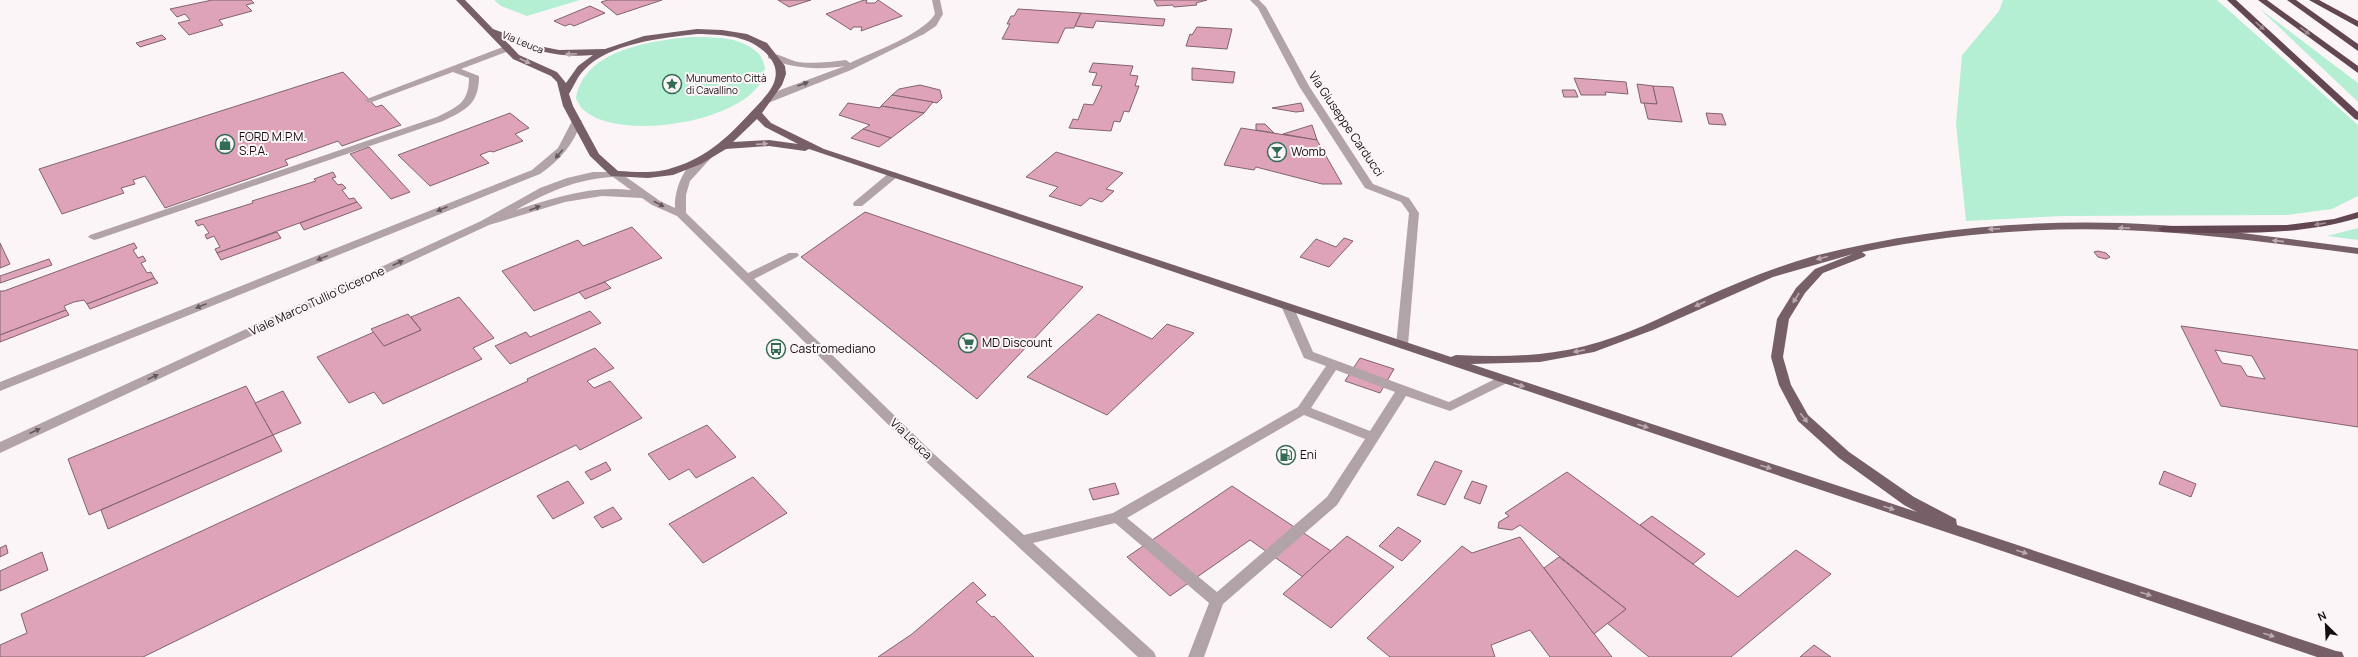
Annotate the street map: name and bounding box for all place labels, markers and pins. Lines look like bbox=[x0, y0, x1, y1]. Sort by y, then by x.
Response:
place label: Munumento Città di Cavallino bbox=[686, 71, 767, 97]
place icon: Munumento Città di Cavallino bbox=[661, 73, 683, 95]
place label: FORD M.P.M. S.P.A. bbox=[239, 128, 306, 159]
shop icon: FORD M.P.M. S.P.A. bbox=[214, 133, 236, 155]
bar icon: Womb bbox=[1266, 141, 1288, 163]
place label: Womb bbox=[1291, 143, 1326, 160]
supermarket icon: MD Discount bbox=[957, 332, 979, 354]
place label: MD Discount bbox=[982, 334, 1053, 351]
bus stop icon: Castromediano bbox=[765, 338, 787, 360]
place label: Castromediano bbox=[790, 340, 876, 357]
fuel station icon: Eni bbox=[1275, 444, 1297, 466]
place label: Eni bbox=[1300, 446, 1317, 463]

